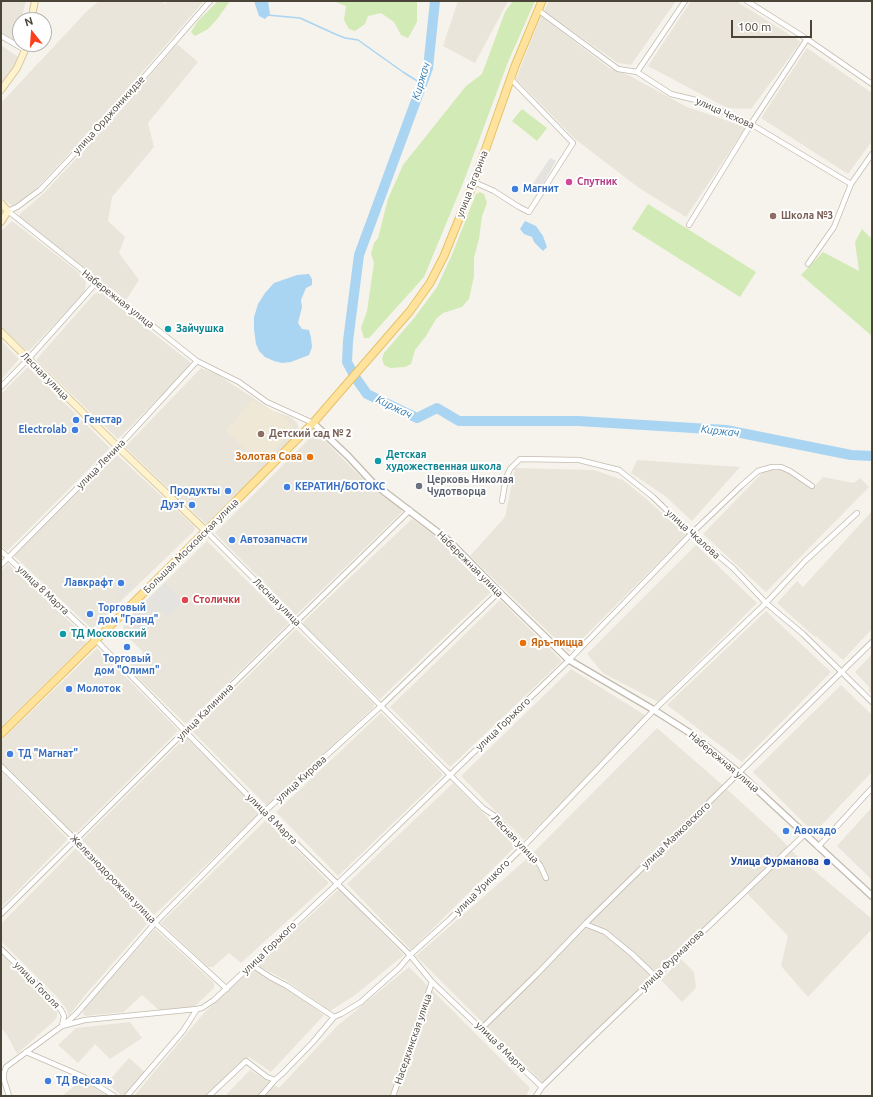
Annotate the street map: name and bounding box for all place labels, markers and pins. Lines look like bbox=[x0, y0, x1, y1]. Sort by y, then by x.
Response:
place label: Спутник bbox=[577, 176, 618, 188]
marker: Спутник bbox=[564, 177, 574, 187]
place label: Магнит bbox=[523, 183, 559, 195]
marker: Магнит bbox=[510, 184, 520, 194]
place label: Школа №3 bbox=[781, 210, 833, 222]
marker: Школа №3 bbox=[768, 211, 778, 221]
place label: Зайчушка bbox=[176, 323, 224, 335]
marker: Зайчушка bbox=[163, 324, 173, 334]
place label: Генстар bbox=[84, 414, 122, 426]
marker: Генстар bbox=[71, 415, 81, 425]
place label: Electrolab bbox=[18, 424, 67, 436]
marker: Electrolab bbox=[70, 425, 80, 435]
place label: Детский сад № 2 bbox=[269, 428, 351, 440]
marker: Детский сад № 2 bbox=[256, 429, 266, 439]
place label: Детская художественная школа bbox=[386, 449, 501, 472]
place label: Золотая Сова bbox=[236, 451, 302, 463]
marker: Золотая Сова bbox=[305, 452, 315, 462]
marker: Детская художественная школа bbox=[373, 456, 383, 466]
place label: Церковь Николая Чудотворца bbox=[427, 474, 514, 498]
place label: КЕРАТИН/БОТОКС bbox=[295, 481, 385, 493]
marker: Церковь Николая Чудотворца bbox=[414, 481, 424, 491]
marker: КЕРАТИН/БОТОКС bbox=[282, 482, 292, 492]
place label: Продукты bbox=[170, 485, 220, 497]
marker: Продукты bbox=[223, 486, 233, 496]
place label: Дуэт bbox=[160, 499, 184, 511]
marker: Дуэт bbox=[187, 500, 197, 510]
place label: Автозапчасти bbox=[240, 534, 307, 546]
marker: Автозапчасти bbox=[227, 535, 237, 545]
place label: Лавкрафт bbox=[64, 577, 113, 589]
marker: Лавкрафт bbox=[116, 578, 126, 588]
place label: Столички bbox=[193, 594, 240, 606]
marker: Столички bbox=[180, 595, 190, 605]
place label: Торговый дом "Гранд" bbox=[98, 602, 158, 626]
marker: Торговый дом "Гранд" bbox=[85, 609, 95, 619]
place label: ТД Московский bbox=[71, 628, 147, 640]
marker: ТД Московский bbox=[58, 629, 68, 639]
place label: Яръ-пицца bbox=[531, 637, 583, 649]
marker: Яръ-пицца bbox=[518, 638, 528, 648]
marker: Торговый дом "Олимп" bbox=[122, 642, 132, 652]
place label: Торговый дом "Олимп" bbox=[95, 653, 159, 676]
place label: Молоток bbox=[77, 683, 121, 695]
marker: Молоток bbox=[64, 684, 74, 694]
place label: ТД "Магнат" bbox=[18, 748, 78, 760]
marker: ТД "Магнат" bbox=[5, 749, 15, 759]
place label: Авокадо bbox=[794, 825, 837, 837]
marker: Авокадо bbox=[781, 826, 791, 836]
place label: Улица Фурманова bbox=[731, 856, 819, 868]
marker: Улица Фурманова bbox=[822, 857, 832, 867]
place label: ТД Версаль bbox=[56, 1075, 112, 1087]
marker: ТД Версаль bbox=[43, 1076, 53, 1086]

